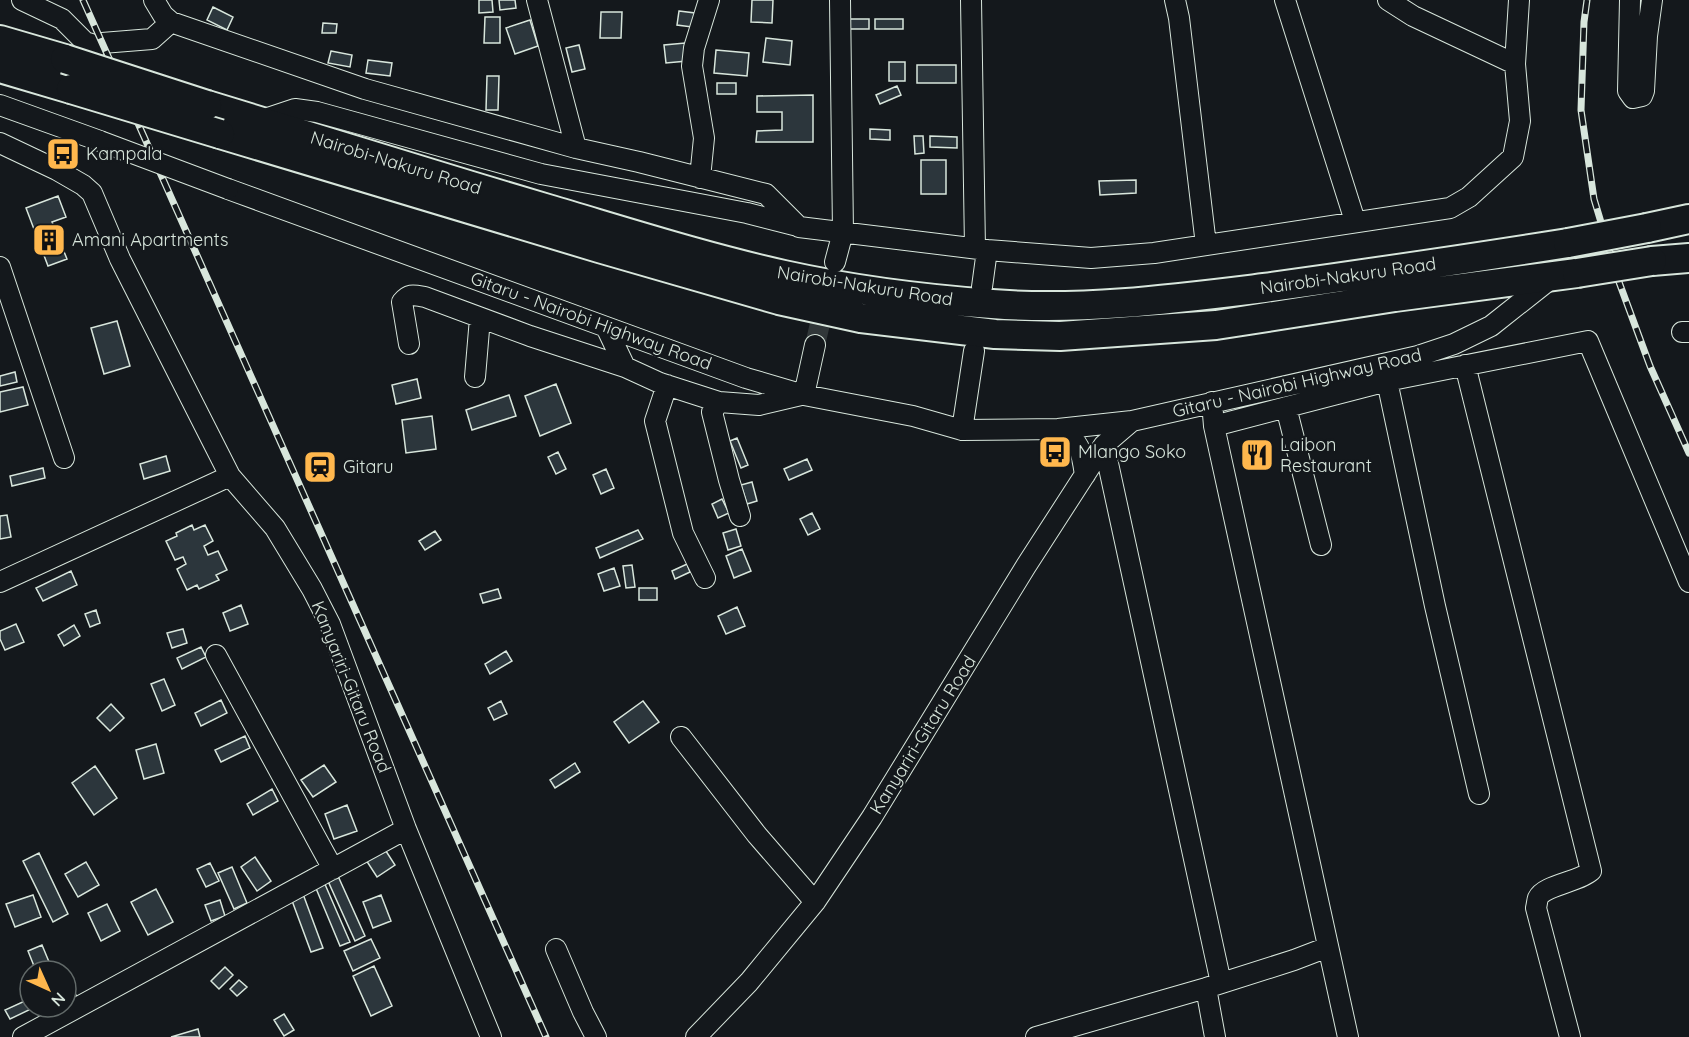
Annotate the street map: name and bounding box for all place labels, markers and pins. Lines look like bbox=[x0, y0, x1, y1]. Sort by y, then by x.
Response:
bus stop icon: Kampala bbox=[45, 136, 81, 172]
place label: Kampala bbox=[86, 142, 162, 165]
building icon: Amani Apartments bbox=[31, 222, 67, 258]
place label: Amani Apartments bbox=[72, 228, 229, 251]
place label: Laibon Restaurant bbox=[1280, 433, 1372, 477]
bus stop icon: Mlango Soko bbox=[1037, 434, 1073, 470]
restaurant icon: Laibon Restaurant bbox=[1239, 437, 1275, 473]
place label: Mlango Soko bbox=[1078, 440, 1186, 463]
station icon: Gitaru bbox=[302, 449, 338, 485]
place label: Gitaru bbox=[343, 455, 394, 478]

